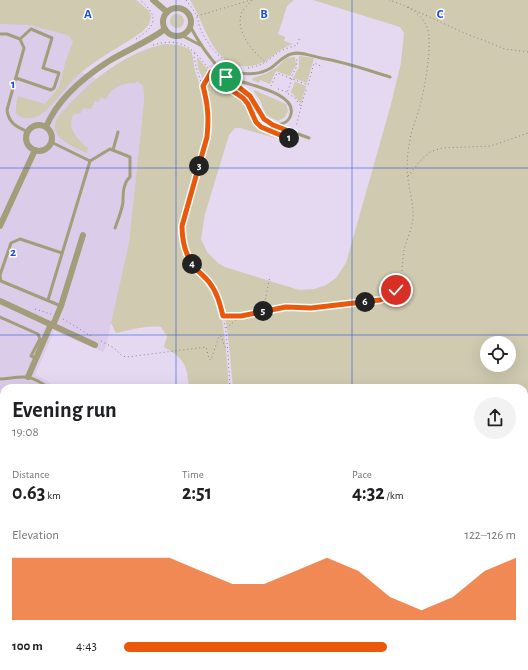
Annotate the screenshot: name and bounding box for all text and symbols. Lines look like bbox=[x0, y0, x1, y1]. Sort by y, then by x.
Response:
text: A bbox=[84, 8, 92, 21]
text: B bbox=[260, 8, 268, 21]
text: C bbox=[437, 8, 444, 21]
pin bbox=[209, 60, 243, 94]
icon: arrive bbox=[215, 66, 237, 88]
text: 1 bbox=[11, 78, 15, 91]
pin: 1 bbox=[279, 128, 299, 148]
text: 1 bbox=[287, 132, 291, 143]
pin: 3 bbox=[189, 156, 209, 176]
text: 3 bbox=[197, 160, 201, 171]
text: 2 bbox=[10, 246, 16, 259]
pin: 4 bbox=[182, 254, 202, 274]
text: 4 bbox=[189, 258, 195, 269]
pin bbox=[379, 273, 413, 307]
icon: check bbox=[385, 279, 407, 301]
pin: 6 bbox=[355, 292, 375, 312]
text: 6 bbox=[362, 296, 368, 307]
pin: 5 bbox=[253, 301, 273, 321]
text: 5 bbox=[261, 305, 265, 316]
map controls bbox=[480, 336, 516, 372]
button: locate bbox=[480, 336, 516, 372]
button: share bbox=[474, 397, 516, 439]
text: Evening run bbox=[12, 399, 117, 421]
text: 19:08 bbox=[12, 426, 39, 439]
text: Distance bbox=[12, 469, 49, 480]
text: Time bbox=[182, 469, 204, 480]
text: Pace bbox=[352, 469, 372, 480]
text: 0.63 bbox=[12, 483, 45, 503]
text: 2:51 bbox=[182, 483, 212, 503]
text: 4:32 bbox=[352, 483, 385, 503]
text: km bbox=[45, 490, 61, 501]
text: /km bbox=[385, 490, 403, 501]
text: Elevation bbox=[12, 529, 59, 542]
text: 122–126 m bbox=[464, 529, 516, 542]
text: 100 m bbox=[12, 640, 43, 653]
text: 4:43 bbox=[76, 640, 97, 653]

